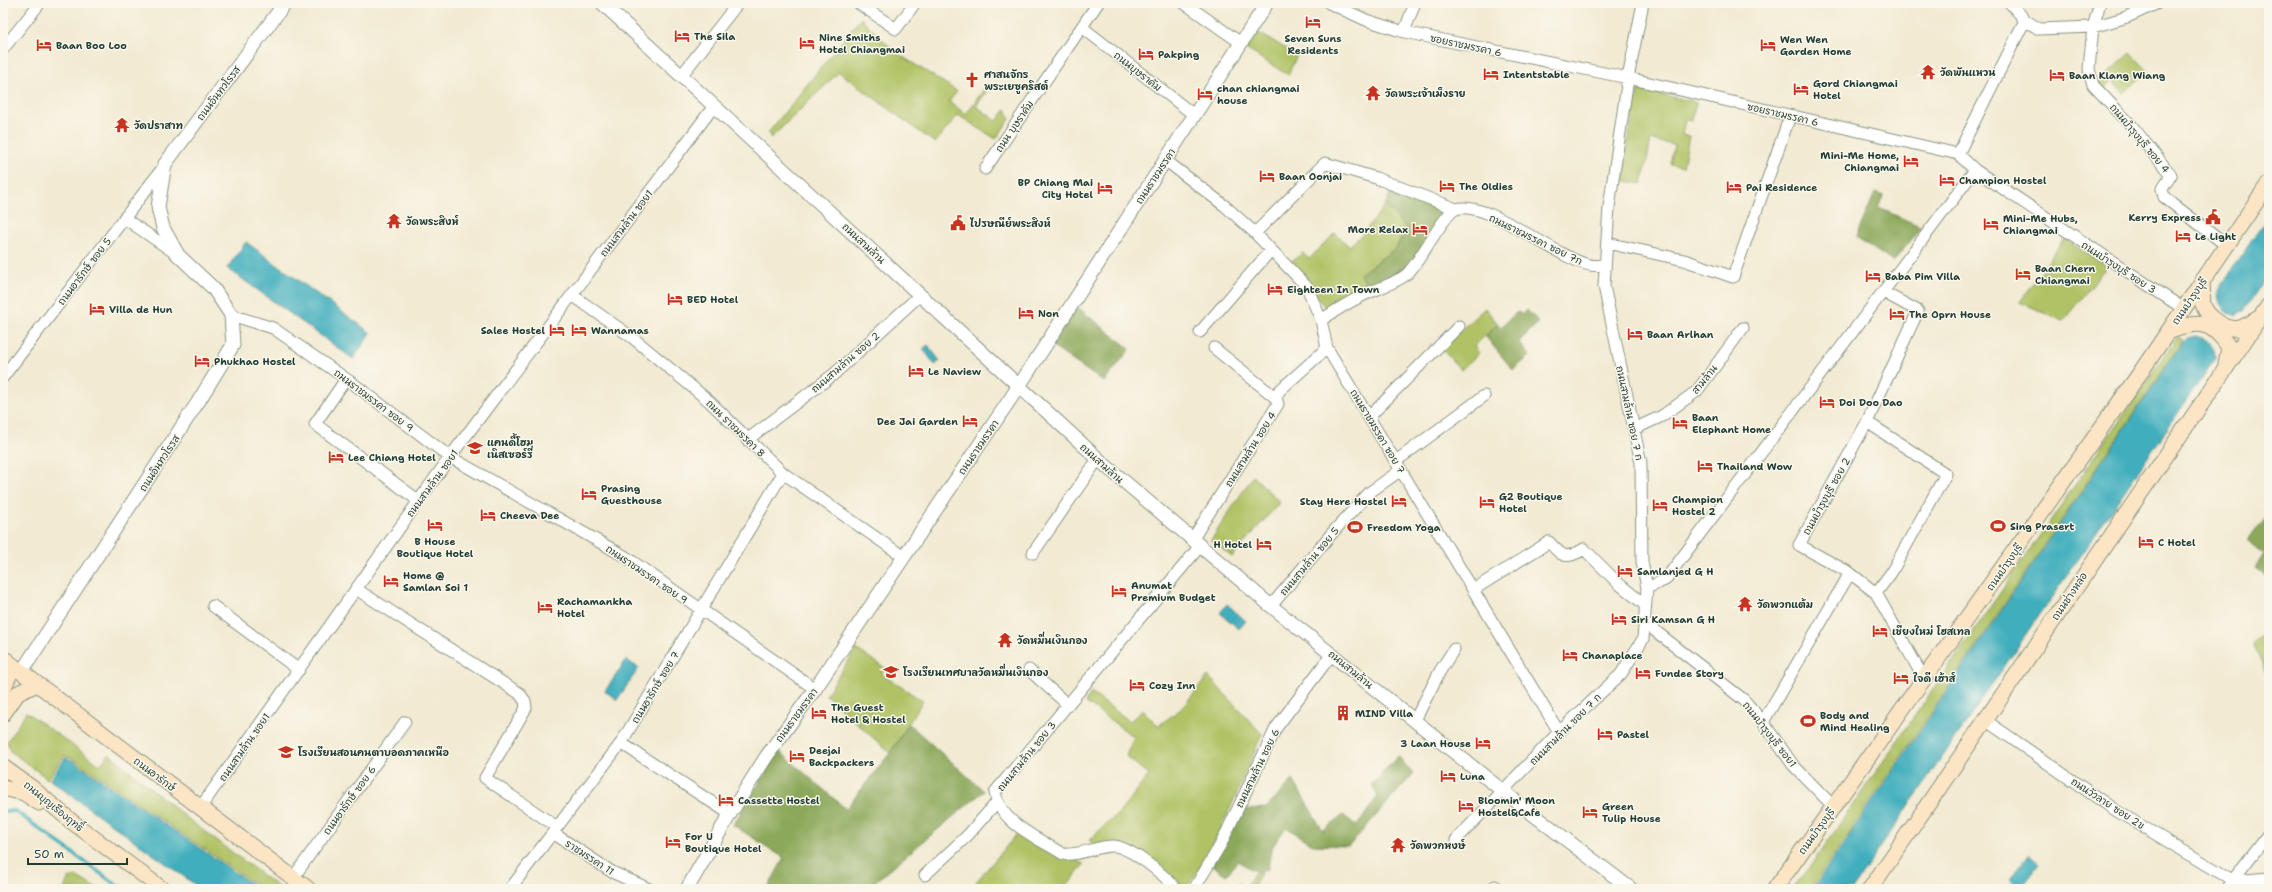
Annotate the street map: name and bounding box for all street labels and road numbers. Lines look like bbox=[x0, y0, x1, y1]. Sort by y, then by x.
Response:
street label: ซอยราชมรรคา 6 bbox=[1429, 32, 1503, 59]
street label: ถนนบุษราคัม bbox=[1110, 49, 1164, 96]
street label: ถนนอินทวโรรส bbox=[194, 63, 244, 123]
street label: ถนน บุษราคัม bbox=[992, 98, 1038, 156]
street label: ซอยราชมรรคา 6 bbox=[1746, 100, 1820, 129]
street label: ถนนบำรุงบุรี ซอย 4 bbox=[2105, 101, 2172, 177]
street label: ถนนราชมรรคา bbox=[1133, 146, 1178, 206]
street label: ถนนสามล้าน ซอย1 bbox=[597, 187, 656, 259]
street label: ถนนราชมรรคา ซอย 7ก bbox=[1487, 211, 1585, 268]
street label: ถนนสามล้าน bbox=[839, 220, 888, 267]
street label: ถนนอารักษ์ ซอย 5 bbox=[54, 234, 114, 308]
street label: ถนนบำรุงบุรี ซอย 3 bbox=[2078, 238, 2159, 298]
street label: ถนนบำรุงบุรี bbox=[2169, 275, 2212, 328]
street label: ถนนสามล้าน ซอย 2 bbox=[808, 329, 882, 396]
street label: สามล้าน bbox=[1689, 362, 1720, 397]
street label: ถนนสามล้าน ซอย 7 ก bbox=[1613, 365, 1646, 462]
street label: ถนนราชมรรคา ซอย 9 bbox=[331, 366, 416, 435]
street label: ถนนราชมรรคา ซอย 7 bbox=[1347, 387, 1408, 476]
street label: ถนน ราชมรรคา 8 bbox=[703, 397, 768, 460]
street label: ถนนสามล้าน ซอย 4 bbox=[1222, 409, 1279, 489]
street label: ถนนราชมรรคา bbox=[955, 417, 1002, 477]
street label: ถนนอินทวโรรส bbox=[136, 432, 183, 494]
street label: ถนนสามล้าน bbox=[1077, 440, 1126, 486]
street label: ถนนสามล้าน ซอย1 bbox=[404, 447, 461, 520]
street label: ถนนบำรุงบุรี ซอย 2 bbox=[1800, 455, 1855, 538]
street label: ถนนสามล้าน ซอย 5 bbox=[1277, 524, 1342, 598]
street label: ถนนบำรุงบุรี bbox=[1984, 541, 2027, 594]
street label: ถนนราชมรรคา ซอย 9 bbox=[603, 542, 690, 607]
street label: ถนนช่างหล่อ bbox=[2049, 570, 2090, 623]
street label: ถนนสามล้าน bbox=[1326, 647, 1376, 692]
street label: ถนนอารักษ์ ซอย 7 bbox=[628, 648, 682, 726]
street label: ถนนราชมรรคา bbox=[772, 686, 820, 745]
street label: ถนนสามล้าน ซอย 7 ก bbox=[1527, 691, 1604, 768]
street label: ถนนบำรุงบุรี ซอย1 bbox=[1738, 699, 1799, 771]
street label: ถนนสามล้าน ซอย1 bbox=[216, 711, 273, 784]
street label: ถนนสามล้าน ซอย 3 bbox=[994, 719, 1059, 794]
street label: ถนนสามล้าน ซอย 6 bbox=[1233, 727, 1282, 810]
street label: ถนนอารักษ์ bbox=[131, 754, 179, 795]
street label: ถนนอารักษ์ ซอย 6 bbox=[319, 763, 379, 837]
street label: ถนนวัวลาย ซอย 2ข bbox=[2069, 775, 2147, 832]
street label: ถนนบุญเรืองฤทธิ์ bbox=[20, 776, 89, 836]
street label: ถนนบำรุงบุรี bbox=[1795, 805, 1839, 858]
street label: ราชมรรคา 11 bbox=[563, 837, 616, 878]

